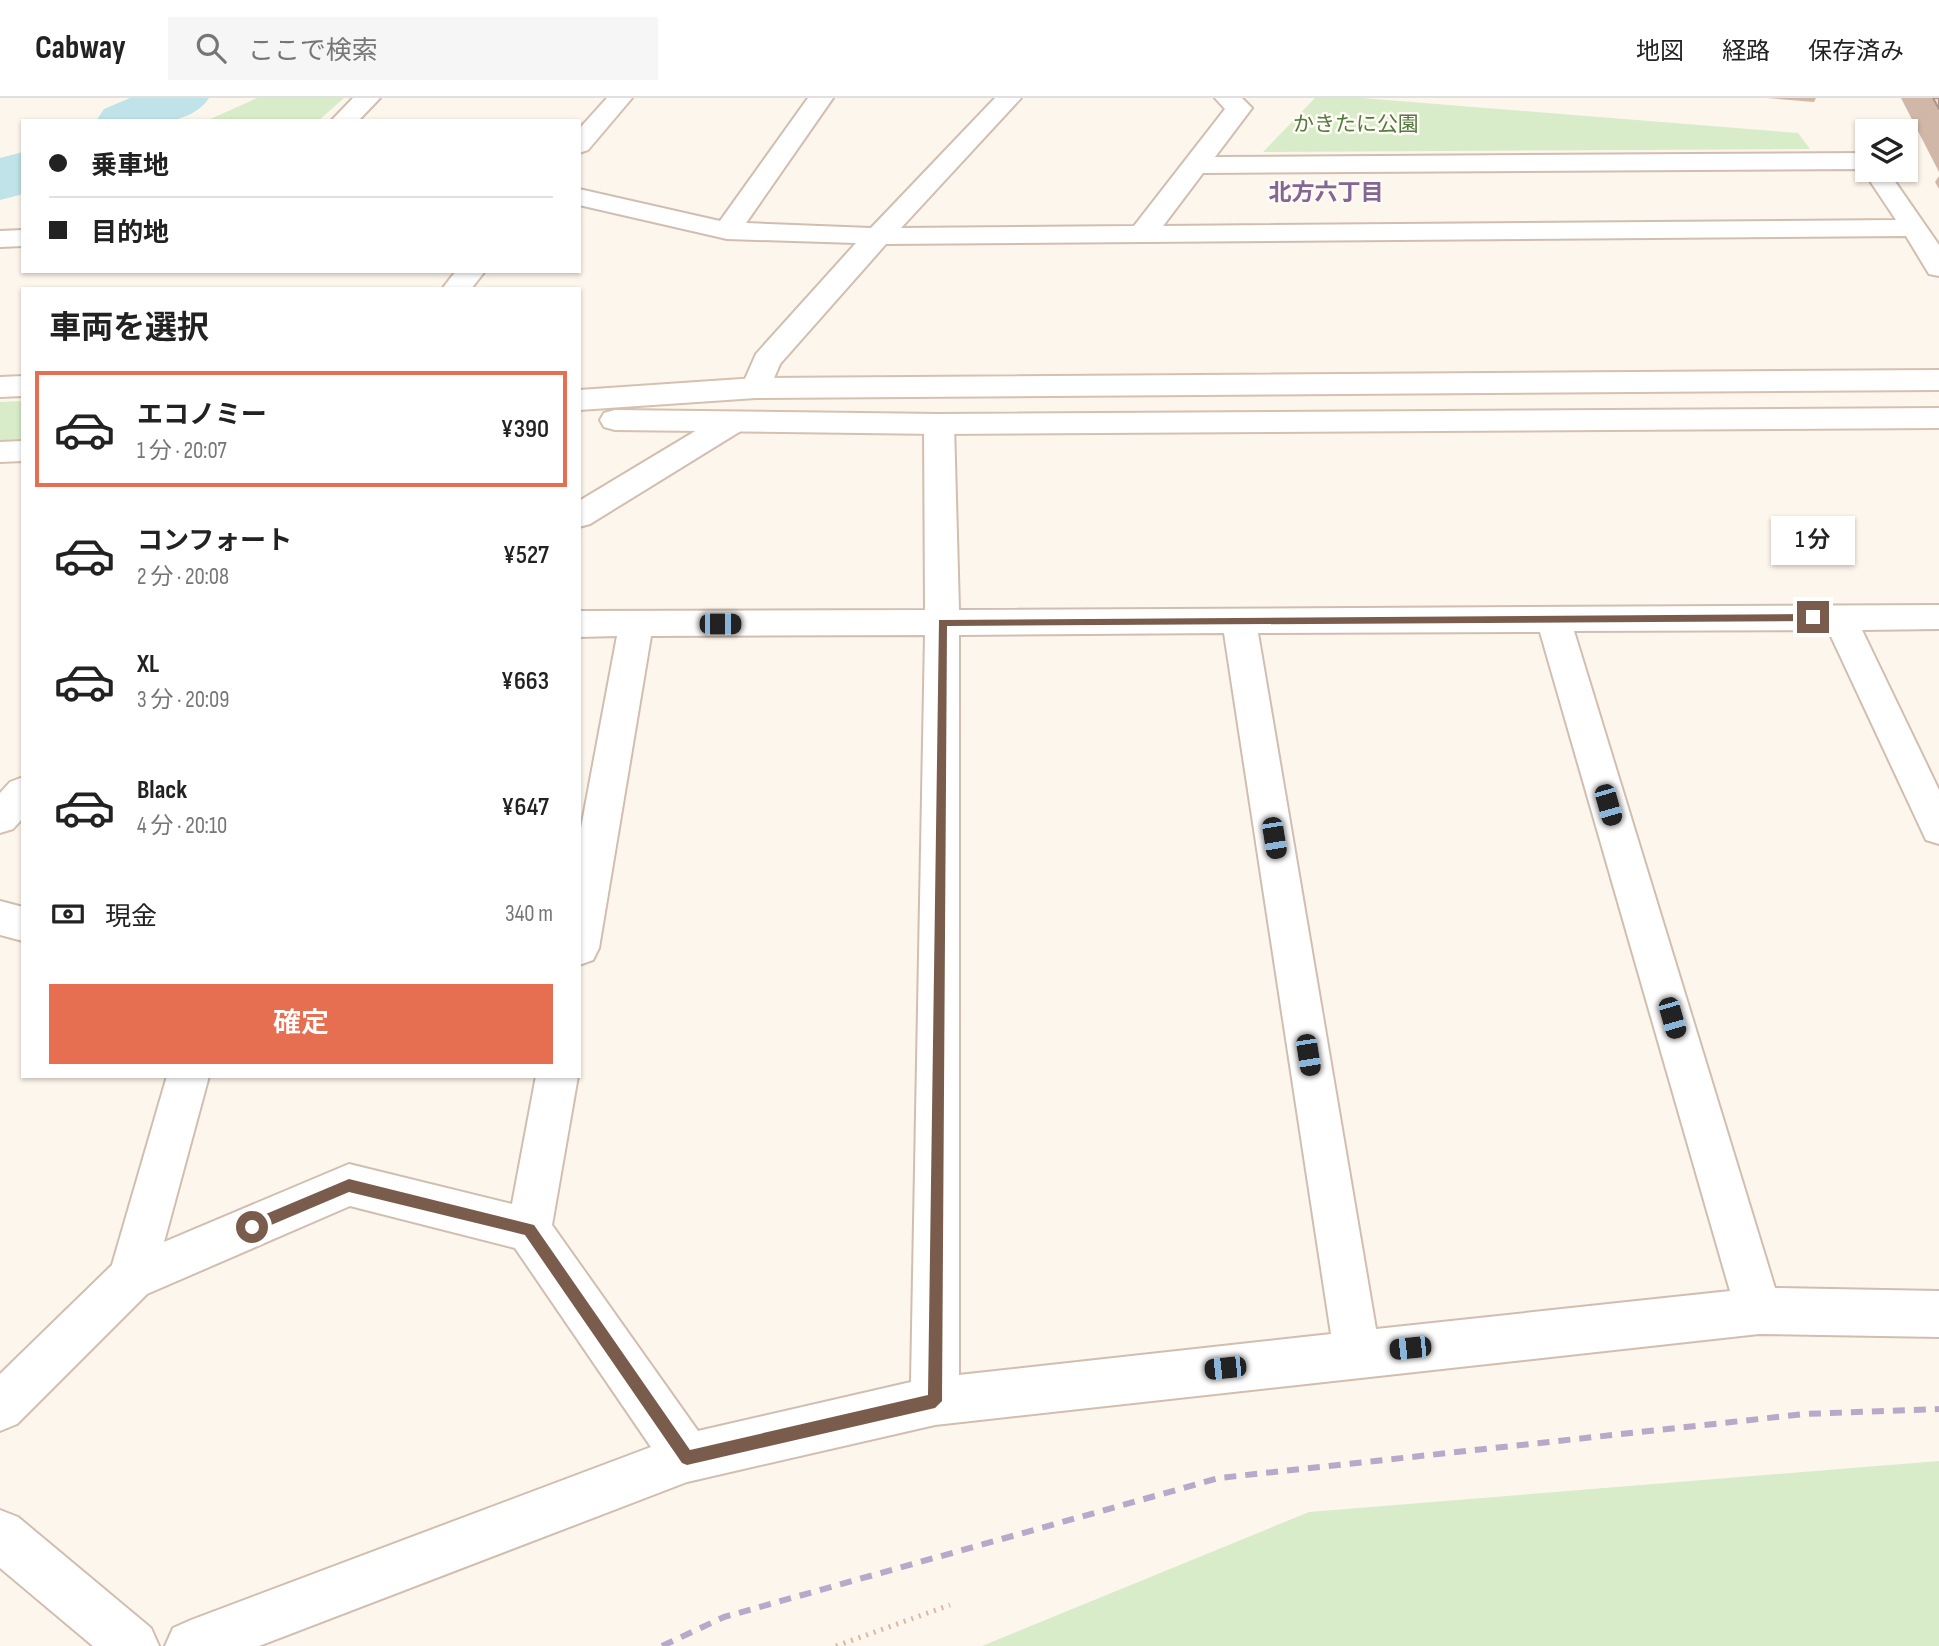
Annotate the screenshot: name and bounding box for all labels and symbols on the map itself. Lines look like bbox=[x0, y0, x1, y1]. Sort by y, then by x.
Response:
park label: かきたに公園 bbox=[1293, 112, 1419, 137]
district label: 北方六丁目 bbox=[1269, 179, 1384, 207]
callout: 1 分 bbox=[1771, 516, 1855, 564]
route end bbox=[1797, 601, 1829, 633]
car bbox=[700, 614, 742, 635]
car bbox=[1593, 782, 1624, 828]
car bbox=[1261, 816, 1288, 860]
car bbox=[1657, 995, 1688, 1041]
car bbox=[1295, 1033, 1322, 1077]
route start bbox=[236, 1211, 268, 1243]
car bbox=[1389, 1335, 1432, 1361]
car bbox=[1204, 1355, 1247, 1381]

